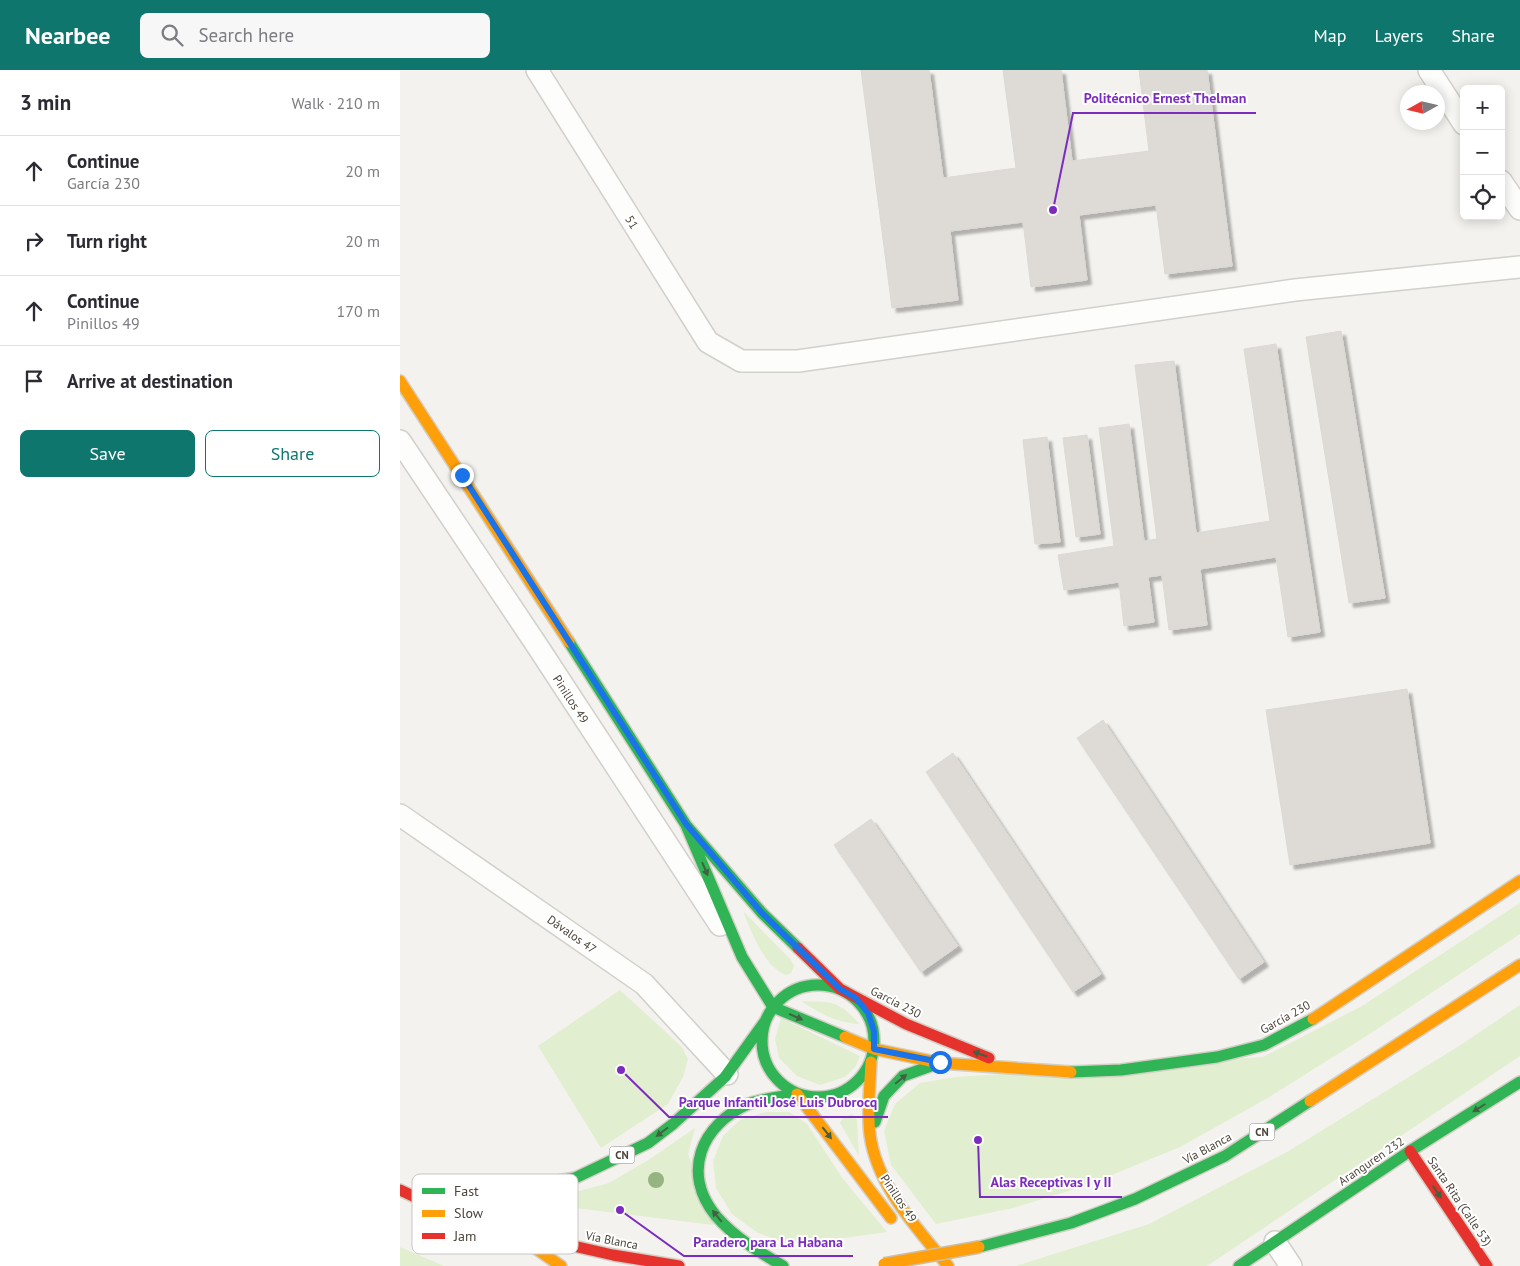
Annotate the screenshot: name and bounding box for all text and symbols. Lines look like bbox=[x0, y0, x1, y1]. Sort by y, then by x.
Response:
search box bbox=[140, 13, 490, 58]
text: Nearbee bbox=[25, 20, 110, 51]
icon: search bbox=[158, 21, 186, 49]
text: Search here bbox=[198, 23, 294, 47]
text: Map bbox=[1314, 24, 1346, 47]
text: Layers bbox=[1374, 24, 1423, 47]
text: Share bbox=[1451, 24, 1495, 47]
callout: Politécnico Ernest Thelman bbox=[1073, 84, 1256, 113]
north arrow bbox=[1400, 85, 1445, 130]
map controls bbox=[1460, 85, 1505, 220]
button: + bbox=[1460, 85, 1505, 130]
text: 3 min bbox=[20, 89, 71, 116]
text: Politécnico Ernest Thelman bbox=[1084, 89, 1246, 107]
text: Walk · 210 m bbox=[291, 93, 380, 113]
button: − bbox=[1460, 130, 1505, 175]
text: Continue bbox=[67, 149, 139, 173]
icon: ahead bbox=[20, 157, 48, 185]
text: 20 m bbox=[345, 161, 380, 181]
text: García 230 bbox=[67, 173, 140, 193]
button: locate bbox=[1460, 175, 1505, 220]
street label: 51 bbox=[622, 212, 642, 232]
icon: right bbox=[20, 227, 48, 255]
text: Turn right bbox=[67, 229, 147, 253]
text: 20 m bbox=[345, 231, 380, 251]
text: Continue bbox=[67, 289, 139, 313]
icon: ahead bbox=[20, 297, 48, 325]
text: 170 m bbox=[337, 301, 380, 321]
text: Pinillos 49 bbox=[67, 313, 140, 333]
icon: arrive bbox=[20, 367, 48, 395]
text: Arrive at destination bbox=[67, 369, 233, 393]
button: Save bbox=[20, 430, 195, 477]
button: Share bbox=[205, 430, 380, 477]
route end bbox=[451, 464, 474, 487]
street label: Pinillos 49 bbox=[550, 672, 592, 726]
one-way arrow bbox=[701, 862, 709, 876]
street label: Dávalos 47 bbox=[544, 912, 600, 956]
street label: García 230 bbox=[868, 983, 924, 1021]
street label: García 230 bbox=[1257, 997, 1313, 1037]
one-way arrow bbox=[789, 1013, 803, 1021]
one-way arrow bbox=[972, 1050, 987, 1058]
route start bbox=[929, 1051, 952, 1074]
one-way arrow bbox=[894, 1074, 907, 1085]
callout: Parque Infantil José Luis Dubrocq bbox=[669, 1088, 888, 1117]
text: Parque Infantil José Luis Dubrocq bbox=[679, 1093, 877, 1111]
one-way arrow bbox=[1472, 1103, 1485, 1113]
road number: CN bbox=[1250, 1124, 1274, 1140]
one-way arrow bbox=[656, 1126, 669, 1137]
one-way arrow bbox=[821, 1126, 832, 1139]
street label: Vía Blanca bbox=[1179, 1129, 1234, 1168]
street label: Aranguren 232 bbox=[1335, 1134, 1407, 1188]
road number: CN bbox=[610, 1146, 634, 1164]
street label: Santa Rita (Calle 53) bbox=[1425, 1154, 1495, 1248]
callout: Alas Receptivas I y II bbox=[980, 1168, 1122, 1197]
street label: Pinillos 49 bbox=[878, 1171, 920, 1225]
text: Alas Receptivas I y II bbox=[991, 1173, 1111, 1191]
legend bbox=[412, 1174, 578, 1254]
text: Fast bbox=[454, 1182, 479, 1200]
one-way arrow bbox=[1432, 1185, 1442, 1199]
text: Slow bbox=[454, 1204, 484, 1222]
one-way arrow bbox=[712, 1209, 723, 1222]
text: Jam bbox=[453, 1227, 476, 1245]
street label: Vía Blanca bbox=[584, 1227, 640, 1252]
callout: Paradero para La Habana bbox=[684, 1227, 853, 1256]
text: Paradero para La Habana bbox=[693, 1233, 843, 1251]

